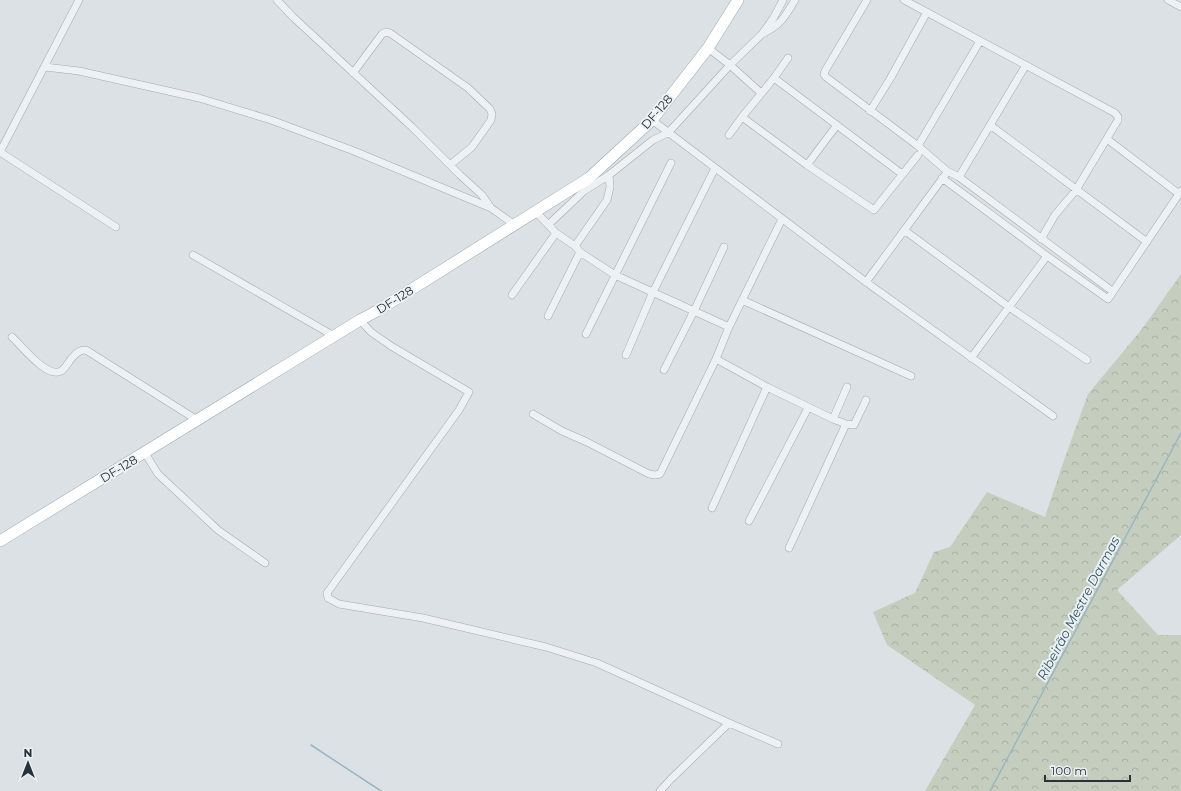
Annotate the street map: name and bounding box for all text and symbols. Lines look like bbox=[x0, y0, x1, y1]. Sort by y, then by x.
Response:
street label: DF-128 bbox=[638, 91, 676, 132]
street label: DF-128 bbox=[374, 282, 416, 317]
street label: DF-128 bbox=[97, 451, 140, 485]
water label: Ribeirão Mestre Darmas bbox=[1033, 533, 1123, 683]
north arrow bbox=[8, 743, 48, 783]
text: N bbox=[24, 746, 32, 760]
scale bar bbox=[1045, 757, 1130, 783]
text: 100 m bbox=[1051, 763, 1087, 778]

